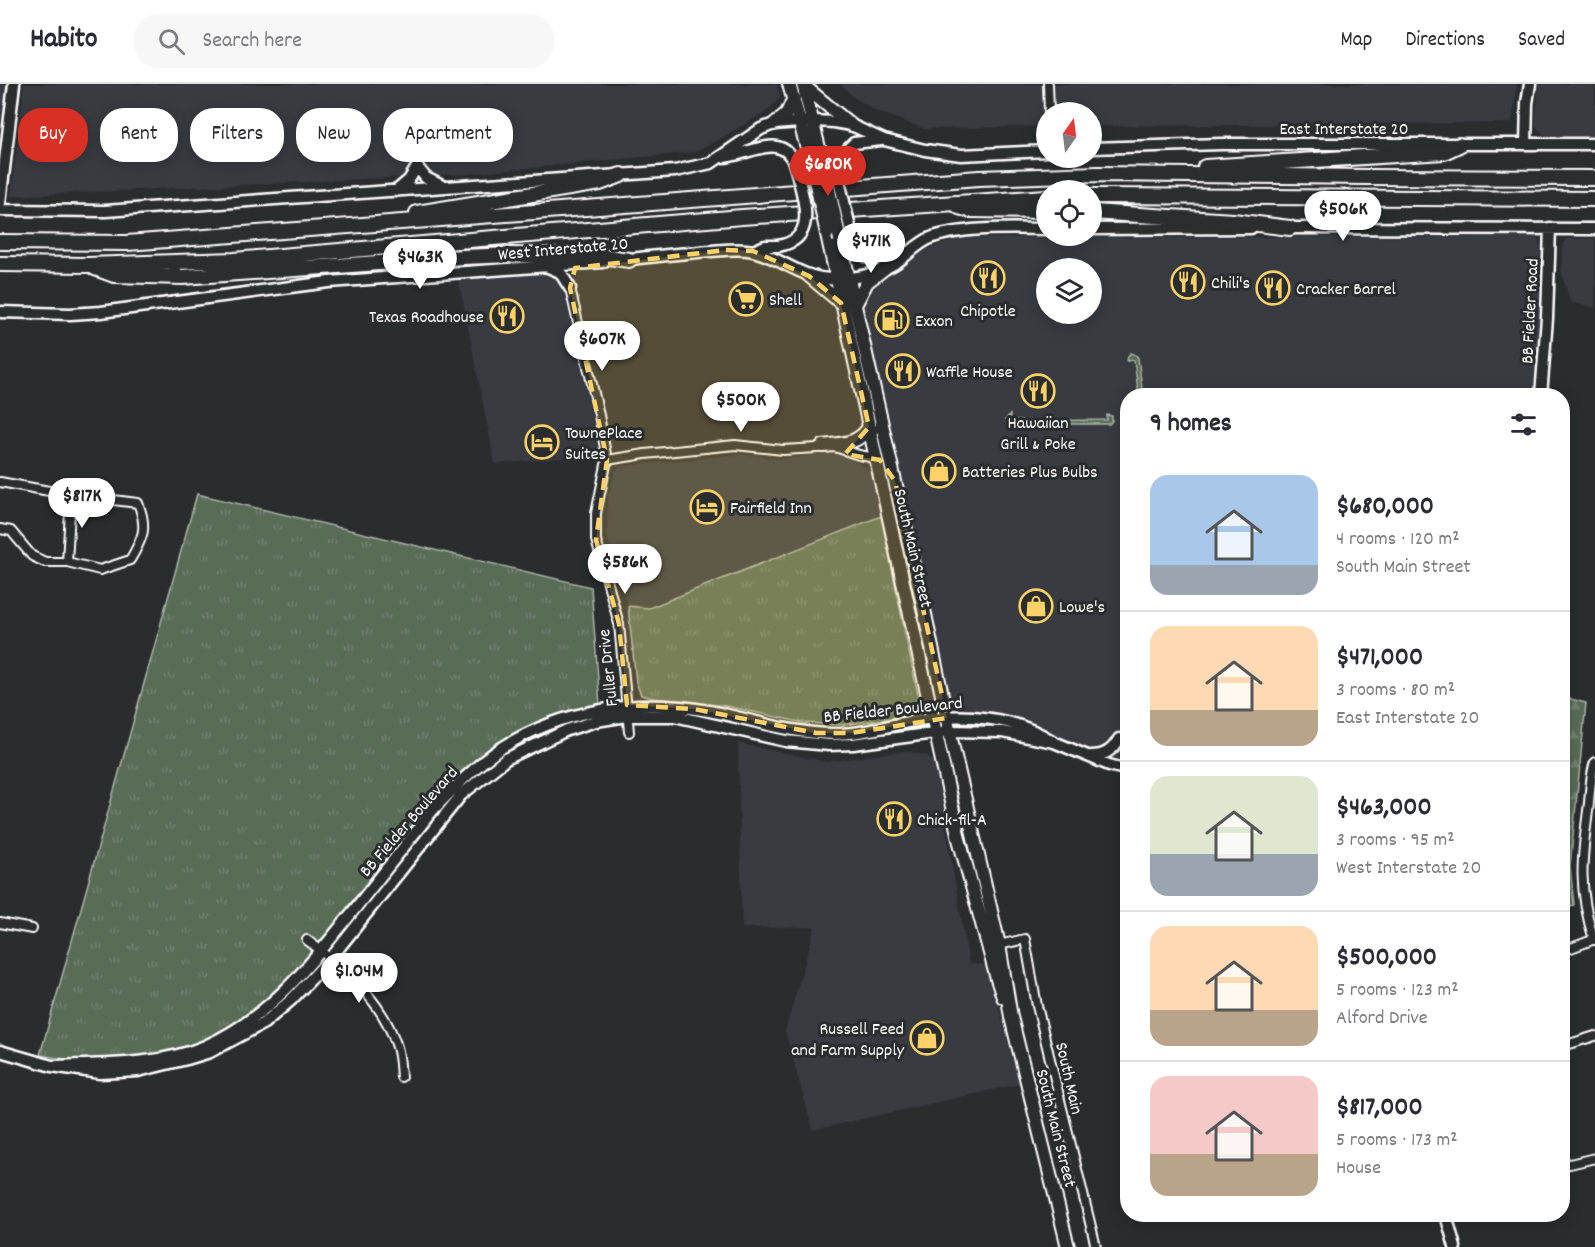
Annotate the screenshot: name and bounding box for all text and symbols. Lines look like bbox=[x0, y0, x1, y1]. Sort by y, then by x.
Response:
search box bbox=[134, 14, 554, 68]
text: Habito bbox=[30, 21, 98, 61]
icon: search bbox=[155, 25, 188, 58]
text: Search here bbox=[203, 26, 302, 57]
text: Map bbox=[1341, 26, 1372, 56]
text: Directions bbox=[1405, 26, 1485, 56]
text: Saved bbox=[1518, 26, 1565, 56]
north arrow bbox=[1036, 102, 1102, 168]
map controls bbox=[1036, 102, 1102, 324]
chip: Buy bbox=[18, 108, 88, 162]
chip: Rent bbox=[100, 108, 178, 162]
chip: Filters bbox=[190, 108, 284, 162]
chip: New bbox=[296, 108, 371, 162]
chip: Apartment bbox=[383, 108, 513, 162]
street label: East Interstate 20 bbox=[1279, 118, 1409, 143]
pin: $680K bbox=[786, 146, 870, 197]
text: $680K bbox=[804, 151, 852, 179]
button: locate bbox=[1036, 180, 1102, 246]
pin: $506K bbox=[1301, 191, 1385, 242]
text: $506K bbox=[1318, 196, 1368, 224]
pin: $471K bbox=[829, 223, 913, 274]
text: $471K bbox=[851, 228, 891, 256]
street label: West Interstate 20 bbox=[497, 232, 629, 269]
pin: $463K bbox=[378, 239, 462, 290]
text: $463K bbox=[397, 244, 443, 272]
button: layers bbox=[1036, 258, 1102, 324]
street label: BB Fielder Road bbox=[1516, 258, 1547, 364]
restaurant icon: Chipotle bbox=[970, 260, 1006, 296]
restaurant icon: Chili's bbox=[1170, 264, 1206, 300]
restaurant icon: Cracker Barrel bbox=[1255, 270, 1291, 306]
place label: Chili's bbox=[1211, 272, 1250, 297]
place label: Cracker Barrel bbox=[1296, 278, 1397, 303]
supermarket icon: Shell bbox=[728, 281, 764, 317]
place label: Shell bbox=[769, 289, 802, 314]
restaurant icon: Texas Roadhouse bbox=[489, 298, 525, 334]
place label: Chipotle bbox=[960, 300, 1016, 325]
fuel station icon: Exxon bbox=[874, 302, 910, 338]
place label: Texas Roadhouse bbox=[369, 306, 484, 331]
place label: Exxon bbox=[915, 310, 953, 335]
pin: $607K bbox=[560, 321, 644, 372]
text: $607K bbox=[578, 326, 626, 354]
restaurant icon: Waffle House bbox=[885, 353, 921, 389]
place label: Waffle House bbox=[926, 361, 1013, 386]
restaurant icon: Hawaiian Grill & Poke bbox=[1020, 373, 1056, 409]
pin: $500K bbox=[699, 382, 783, 433]
text: $500K bbox=[716, 387, 766, 415]
text: 9 homes bbox=[1150, 406, 1232, 443]
icon: filters bbox=[1507, 408, 1540, 441]
place label: Hawaiian Grill & Poke bbox=[1000, 412, 1076, 458]
place label: TownePlace Suites bbox=[565, 422, 643, 468]
hotel icon: TownePlace Suites bbox=[524, 424, 560, 460]
shop icon: Batteries Plus Bulbs bbox=[921, 453, 957, 489]
place label: Batteries Plus Bulbs bbox=[962, 461, 1098, 486]
pin: $817K bbox=[40, 478, 124, 529]
text: $817K bbox=[62, 483, 102, 511]
street label: South Main Street bbox=[886, 487, 937, 611]
hotel icon: Fairfield Inn bbox=[689, 489, 725, 525]
text: $680,000 bbox=[1336, 489, 1434, 526]
place label: Fairfield Inn bbox=[730, 497, 812, 522]
icon: home bbox=[1198, 499, 1270, 571]
text: 4 rooms · 120 m² bbox=[1336, 526, 1460, 554]
pin: $586K bbox=[583, 544, 667, 595]
text: $586K bbox=[602, 549, 648, 577]
text: South Main Street bbox=[1336, 554, 1471, 582]
shop icon: Lowe's bbox=[1018, 588, 1054, 624]
place label: Lowe's bbox=[1059, 596, 1105, 621]
street label: Fuller Drive bbox=[593, 628, 626, 708]
text: $471,000 bbox=[1336, 640, 1423, 677]
icon: home bbox=[1198, 650, 1270, 722]
text: 3 rooms · 80 m² bbox=[1336, 677, 1455, 705]
street label: BB Fielder Boulevard bbox=[823, 692, 964, 731]
text: East Interstate 20 bbox=[1336, 705, 1479, 733]
street label: BB Fielder Boulevard bbox=[355, 762, 465, 883]
text: $463,000 bbox=[1336, 790, 1432, 827]
icon: home bbox=[1198, 800, 1270, 872]
restaurant icon: Chick-fil-A bbox=[876, 801, 912, 837]
place label: Chick-fil-A bbox=[917, 809, 987, 834]
text: 3 rooms · 95 m² bbox=[1336, 827, 1455, 855]
text: West Interstate 20 bbox=[1336, 855, 1481, 883]
text: $500,000 bbox=[1336, 940, 1437, 977]
icon: home bbox=[1198, 950, 1270, 1022]
pin: $1.04M bbox=[310, 953, 408, 1004]
text: $1.04M bbox=[335, 958, 383, 986]
text: 5 rooms · 123 m² bbox=[1336, 977, 1459, 1005]
text: Alford Drive bbox=[1336, 1005, 1428, 1033]
place label: Russell Feed and Farm Supply bbox=[791, 1018, 905, 1064]
shop icon: Russell Feed and Farm Supply bbox=[909, 1020, 945, 1056]
street label: South Main bbox=[1047, 1040, 1088, 1117]
street label: South Main Street bbox=[1028, 1067, 1081, 1191]
text: $817,000 bbox=[1336, 1090, 1423, 1127]
icon: home bbox=[1198, 1100, 1270, 1172]
text: 5 rooms · 173 m² bbox=[1336, 1127, 1457, 1155]
text: House bbox=[1336, 1155, 1381, 1183]

